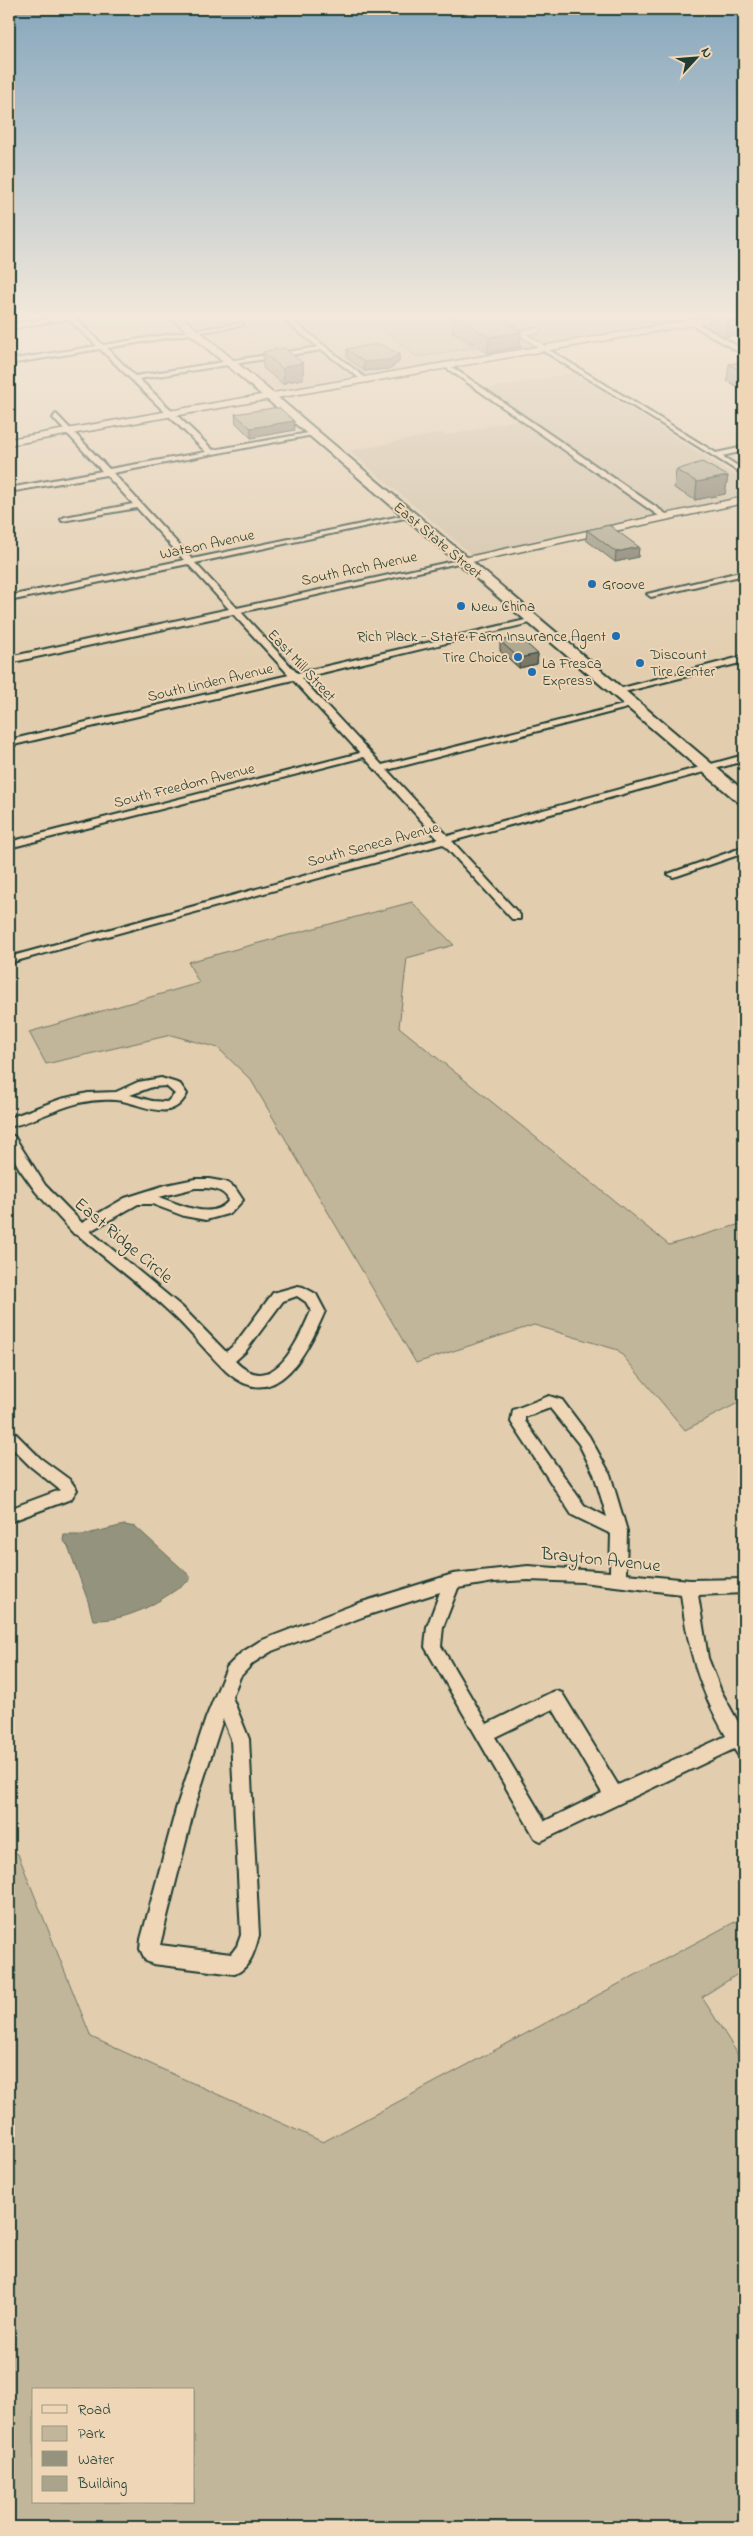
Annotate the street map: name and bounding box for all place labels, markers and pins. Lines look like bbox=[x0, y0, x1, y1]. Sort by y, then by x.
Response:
place label: Groove bbox=[602, 574, 645, 596]
marker: Groove bbox=[586, 578, 598, 590]
place label: New China bbox=[471, 596, 535, 618]
marker: New China bbox=[455, 600, 467, 612]
place label: Rich Plack - State Farm Insurance Agent bbox=[357, 626, 606, 649]
marker: Rich Plack - State Farm Insurance Agent bbox=[610, 630, 622, 642]
place label: Discount Tire Center bbox=[649, 644, 716, 683]
place label: Tire Choice bbox=[442, 647, 508, 669]
marker: Tire Choice bbox=[512, 651, 524, 663]
place label: La Fresca Express bbox=[542, 653, 602, 692]
marker: Discount Tire Center bbox=[634, 657, 646, 669]
marker: La Fresca Express bbox=[526, 666, 538, 678]

